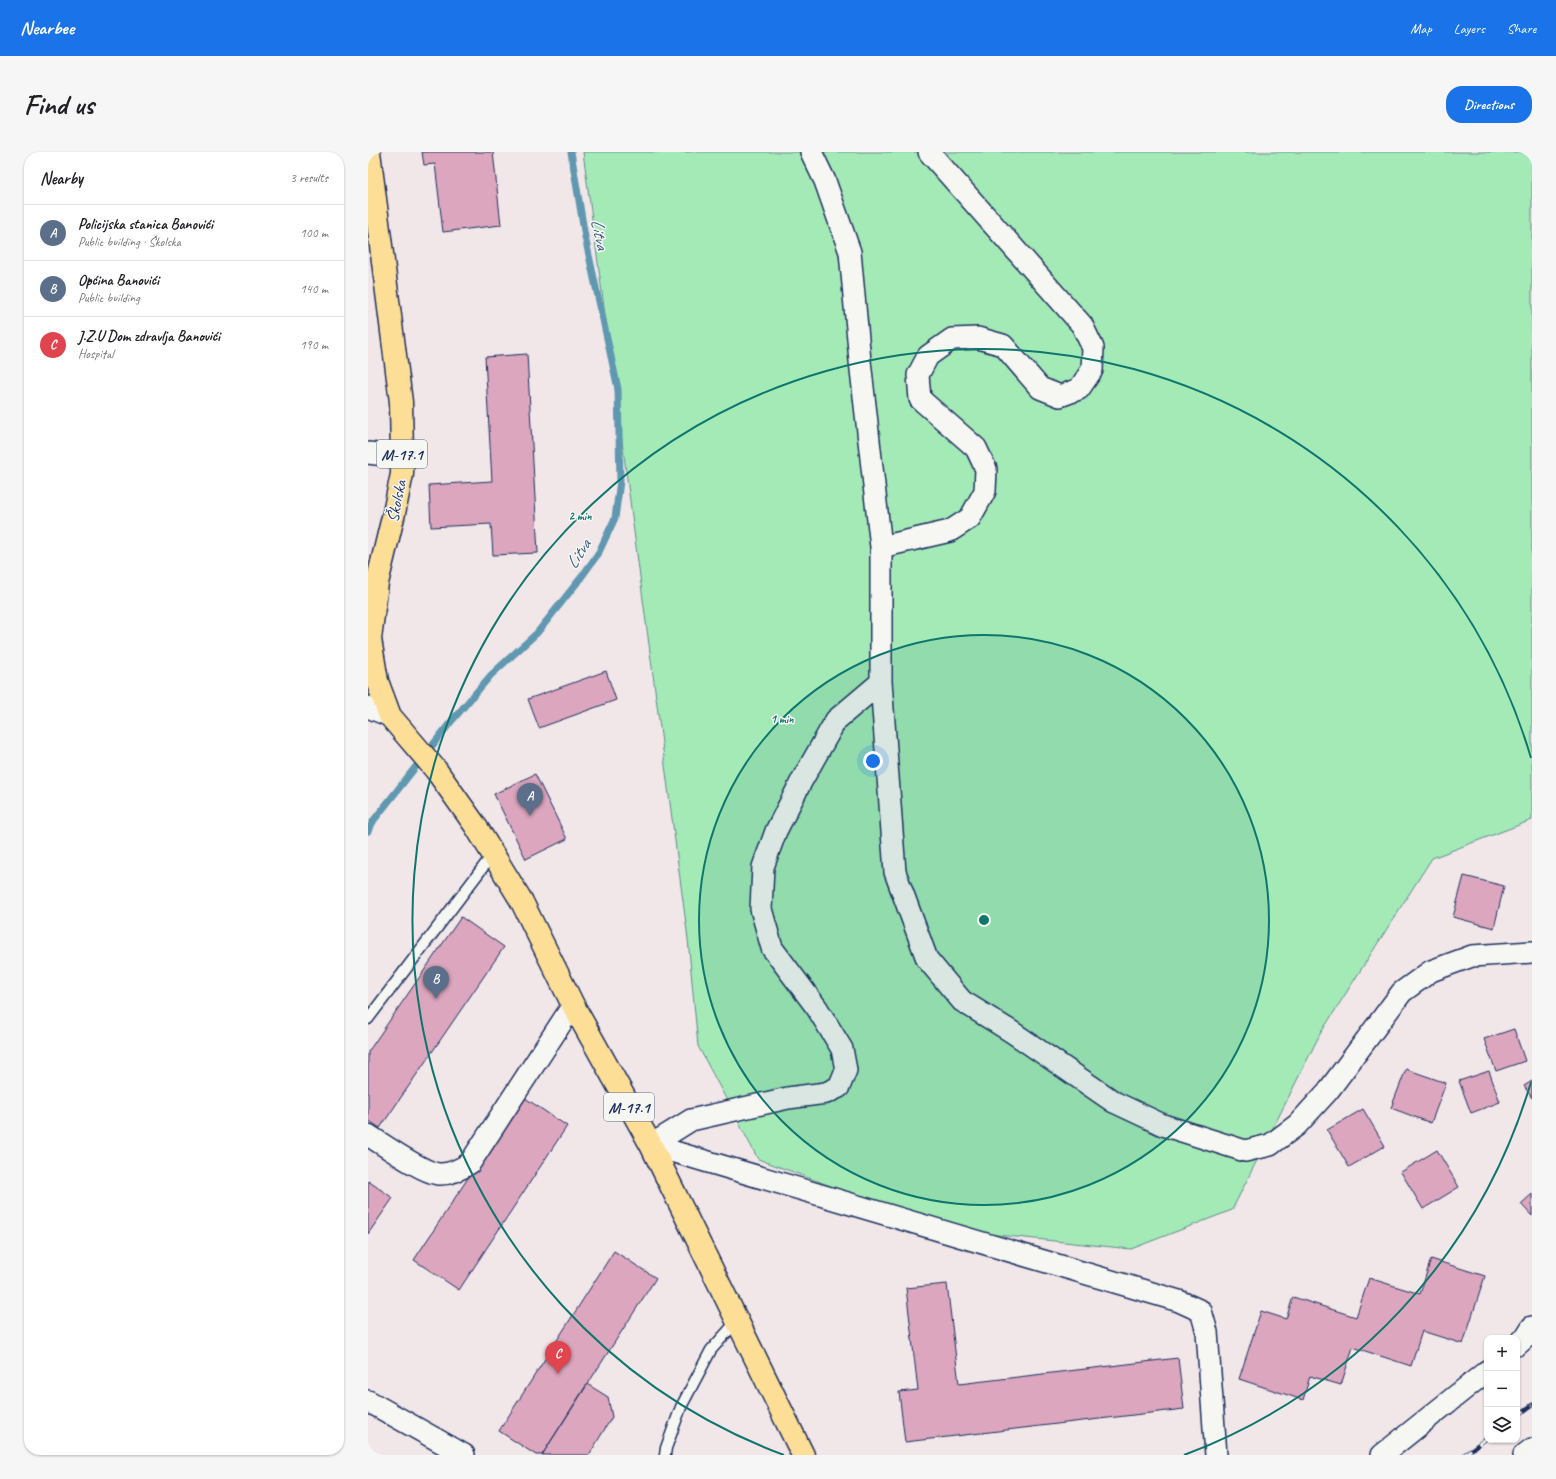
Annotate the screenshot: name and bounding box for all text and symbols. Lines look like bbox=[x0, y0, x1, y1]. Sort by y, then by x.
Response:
text: Nearbee bbox=[20, 16, 74, 40]
text: Map bbox=[1410, 20, 1432, 37]
text: Layers bbox=[1454, 20, 1485, 37]
text: Share bbox=[1507, 20, 1536, 37]
button: Directions bbox=[1446, 86, 1532, 123]
text: Find us bbox=[24, 87, 94, 122]
text: Nearby bbox=[40, 168, 83, 189]
text: 3 results bbox=[290, 170, 328, 186]
text: Policijska stanica Banovići bbox=[78, 215, 213, 234]
water label: Litva bbox=[586, 217, 614, 253]
text: A bbox=[50, 225, 56, 241]
text: 100 m bbox=[300, 225, 328, 241]
text: Public building · Školska bbox=[78, 234, 181, 250]
text: Općina Banovići bbox=[78, 271, 159, 290]
text: B bbox=[50, 281, 56, 297]
text: 140 m bbox=[300, 281, 328, 297]
text: Public building bbox=[78, 290, 140, 306]
text: J.Z.U Dom zdravlja Banovići bbox=[78, 327, 220, 346]
text: C bbox=[50, 337, 56, 353]
text: 190 m bbox=[300, 337, 328, 353]
text: Hospital bbox=[78, 346, 114, 362]
road number: M-17.1 bbox=[377, 440, 427, 468]
street label: Školska bbox=[382, 477, 411, 524]
text: 2 min bbox=[569, 508, 592, 524]
water label: Litva bbox=[561, 534, 596, 573]
text: 1 min bbox=[771, 711, 794, 727]
your location bbox=[863, 751, 883, 771]
pin: A bbox=[517, 783, 543, 816]
centre of rings bbox=[977, 913, 991, 927]
pin: B bbox=[423, 966, 449, 999]
road number: M-17.1 bbox=[604, 1093, 654, 1121]
map controls bbox=[1484, 1335, 1520, 1443]
button: + bbox=[1484, 1335, 1520, 1371]
pin: C bbox=[545, 1341, 571, 1374]
button: − bbox=[1484, 1371, 1520, 1407]
button: layers bbox=[1484, 1407, 1520, 1443]

